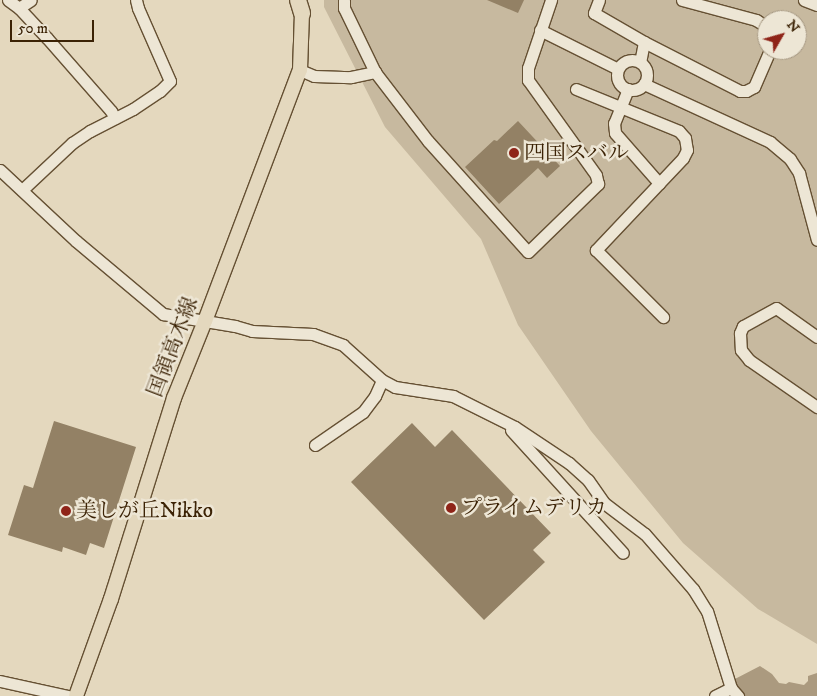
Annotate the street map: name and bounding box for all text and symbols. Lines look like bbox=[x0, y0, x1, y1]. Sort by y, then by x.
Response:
scale bar bbox=[12, 10, 96, 42]
north arrow bbox=[757, 10, 807, 60]
text: N bbox=[782, 16, 804, 36]
text: 50 m bbox=[18, 19, 48, 38]
place label: 四国スバル bbox=[524, 140, 629, 166]
marker: 四国スバル bbox=[508, 147, 520, 159]
street label: 国領高木線 bbox=[142, 293, 204, 401]
place label: プライムデリカ bbox=[461, 495, 608, 521]
place label: 美しが丘Nikko bbox=[76, 498, 213, 524]
marker: プライムデリカ bbox=[445, 502, 457, 514]
marker: 美しが丘Nikko bbox=[60, 505, 72, 517]

